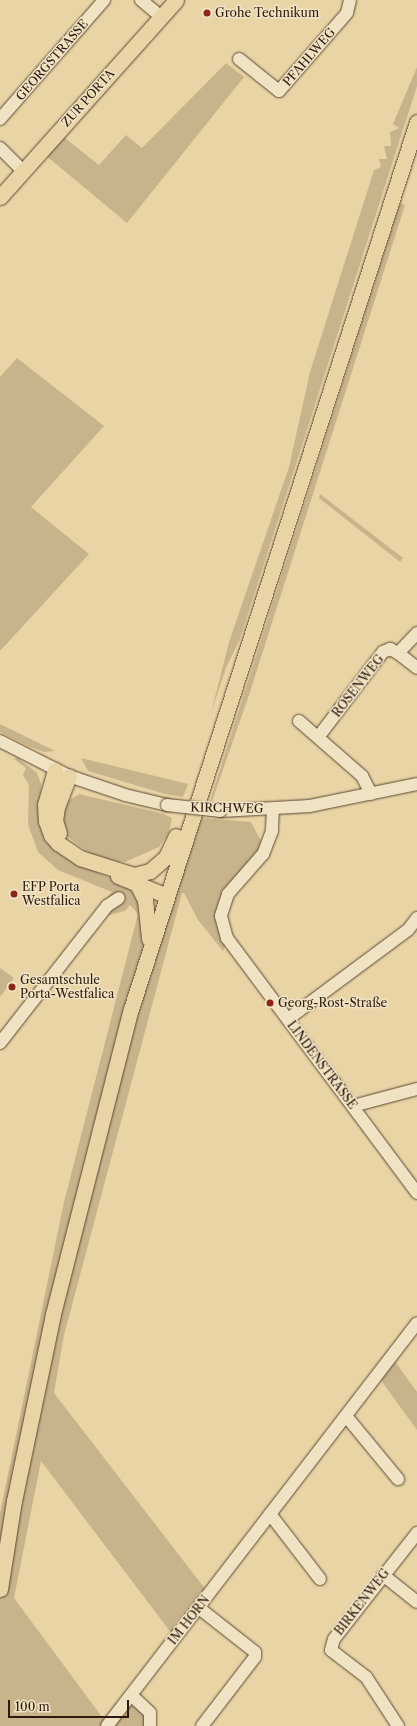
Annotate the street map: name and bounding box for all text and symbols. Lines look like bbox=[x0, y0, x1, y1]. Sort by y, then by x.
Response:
place label: Grohe Technikum bbox=[215, 6, 319, 20]
marker: Grohe Technikum bbox=[202, 8, 212, 18]
street label: GEORGSTRASSE bbox=[13, 17, 91, 103]
street label: PFAHLWEG bbox=[280, 25, 338, 89]
street label: ZUR PORTA bbox=[58, 66, 118, 130]
street label: ROSENWEG bbox=[329, 652, 387, 720]
street label: KIRCHWEG bbox=[190, 800, 264, 816]
place label: EFP Porta Westfalica bbox=[22, 880, 81, 908]
marker: EFP Porta Westfalica bbox=[9, 889, 19, 899]
place label: Gesamtschule Porta-Westfalica bbox=[20, 973, 114, 1001]
marker: Gesamtschule Porta-Westfalica bbox=[7, 982, 17, 992]
place label: Georg-Rost-Straße bbox=[278, 996, 387, 1010]
marker: Georg-Rost-Straße bbox=[265, 998, 275, 1008]
street label: LINDENSTRASSE bbox=[284, 1018, 360, 1112]
street label: BIRKENWEG bbox=[332, 1566, 392, 1638]
street label: IM HORN bbox=[165, 1593, 213, 1647]
scale bar bbox=[10, 1692, 131, 1718]
text: 100 m bbox=[15, 1699, 50, 1714]

